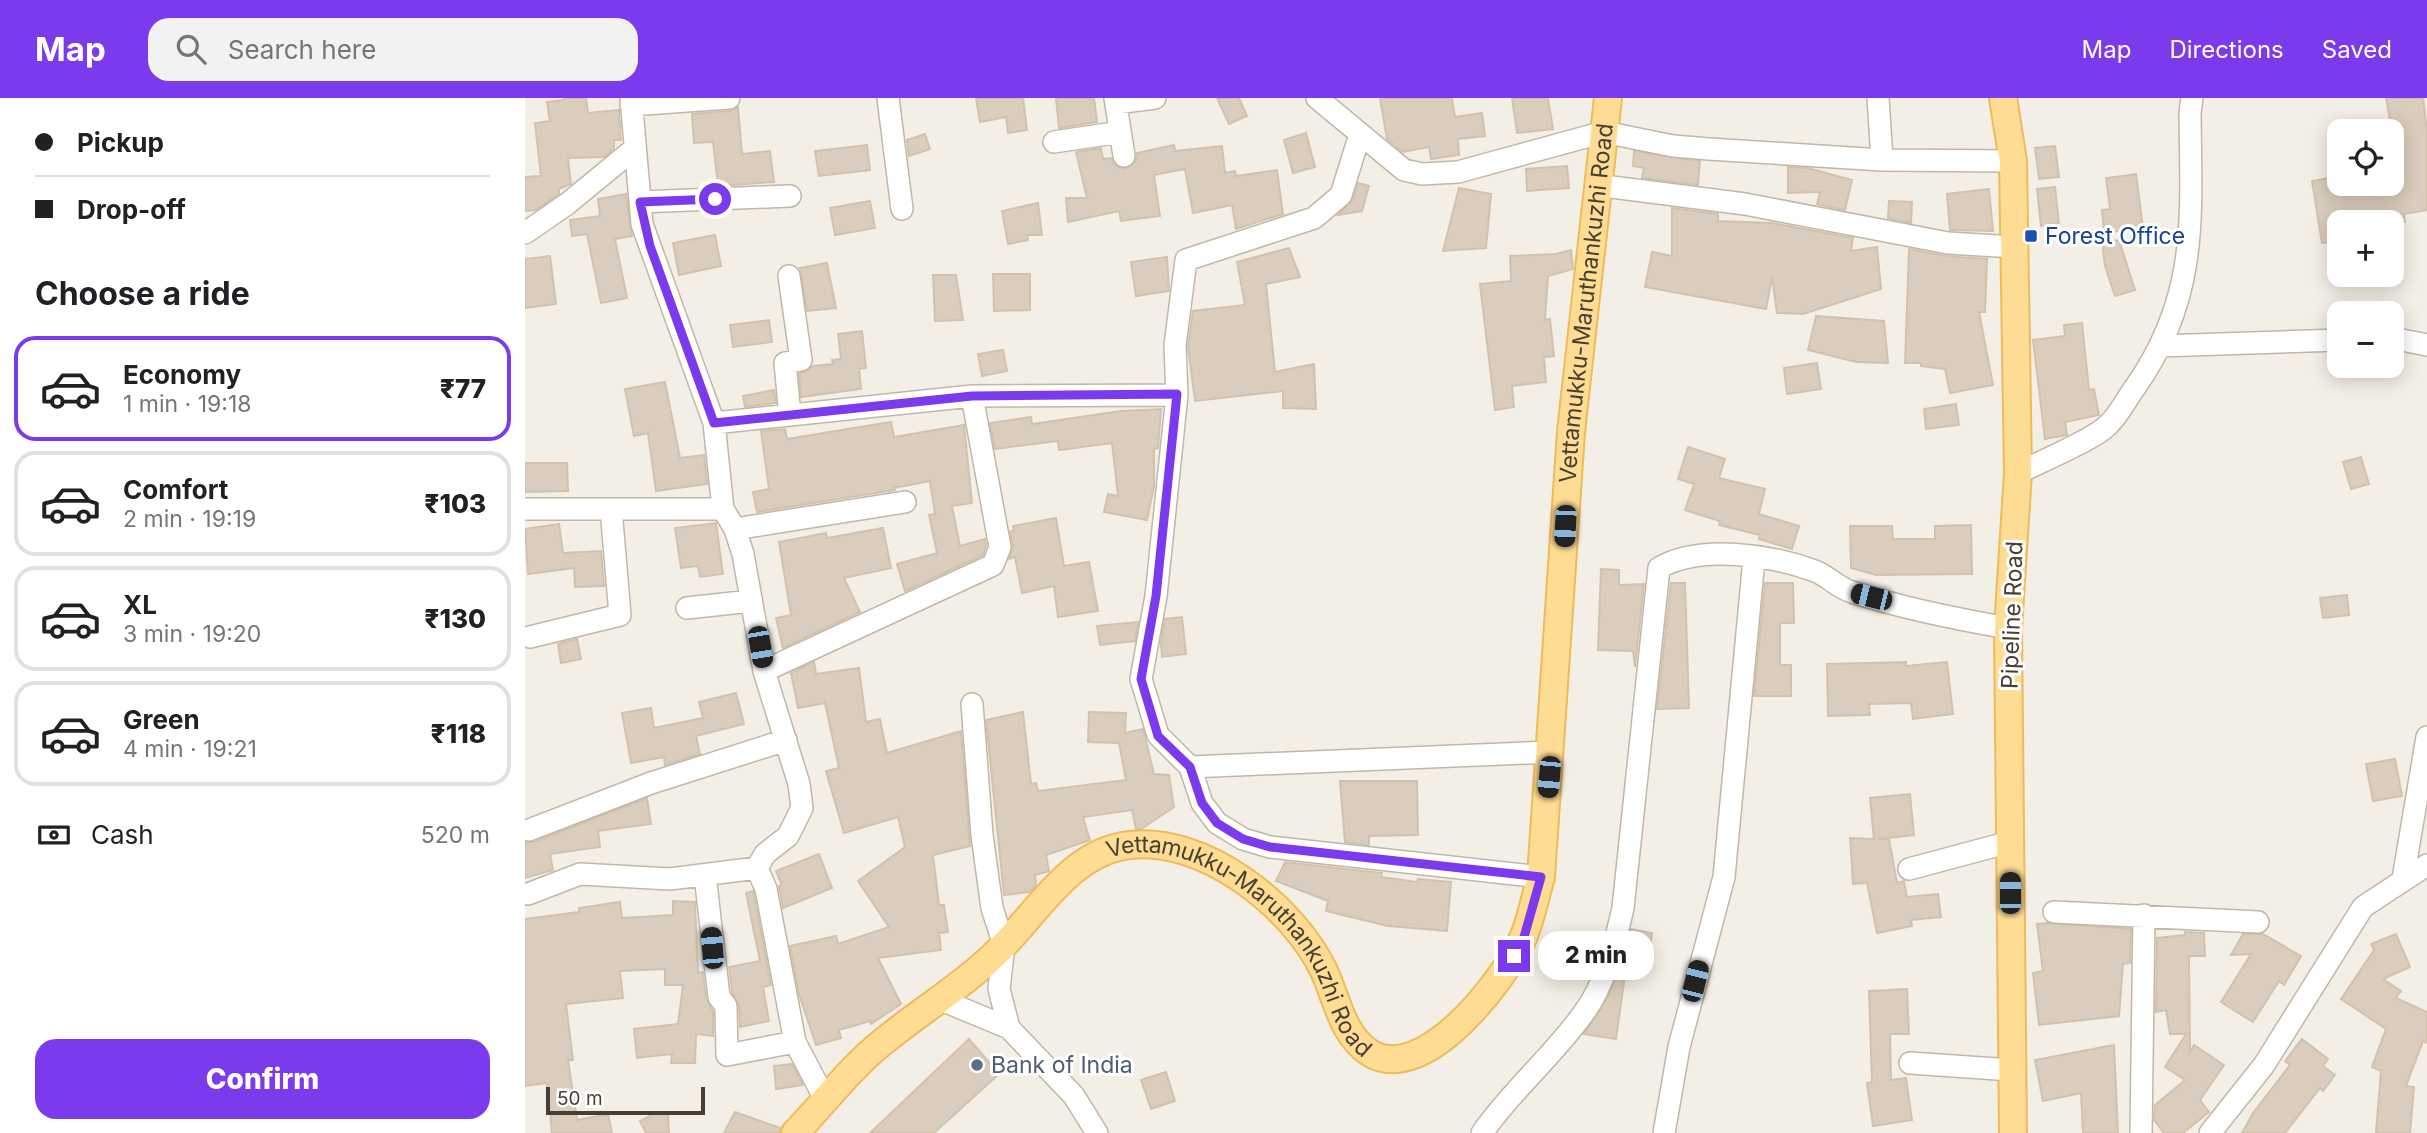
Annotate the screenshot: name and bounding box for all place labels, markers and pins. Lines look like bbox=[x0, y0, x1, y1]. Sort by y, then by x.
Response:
place label: Forest Office bbox=[2045, 222, 2185, 250]
marker: Forest Office bbox=[2023, 228, 2039, 244]
place label: Bank of India bbox=[991, 1051, 1133, 1079]
marker: Bank of India bbox=[969, 1057, 985, 1073]

